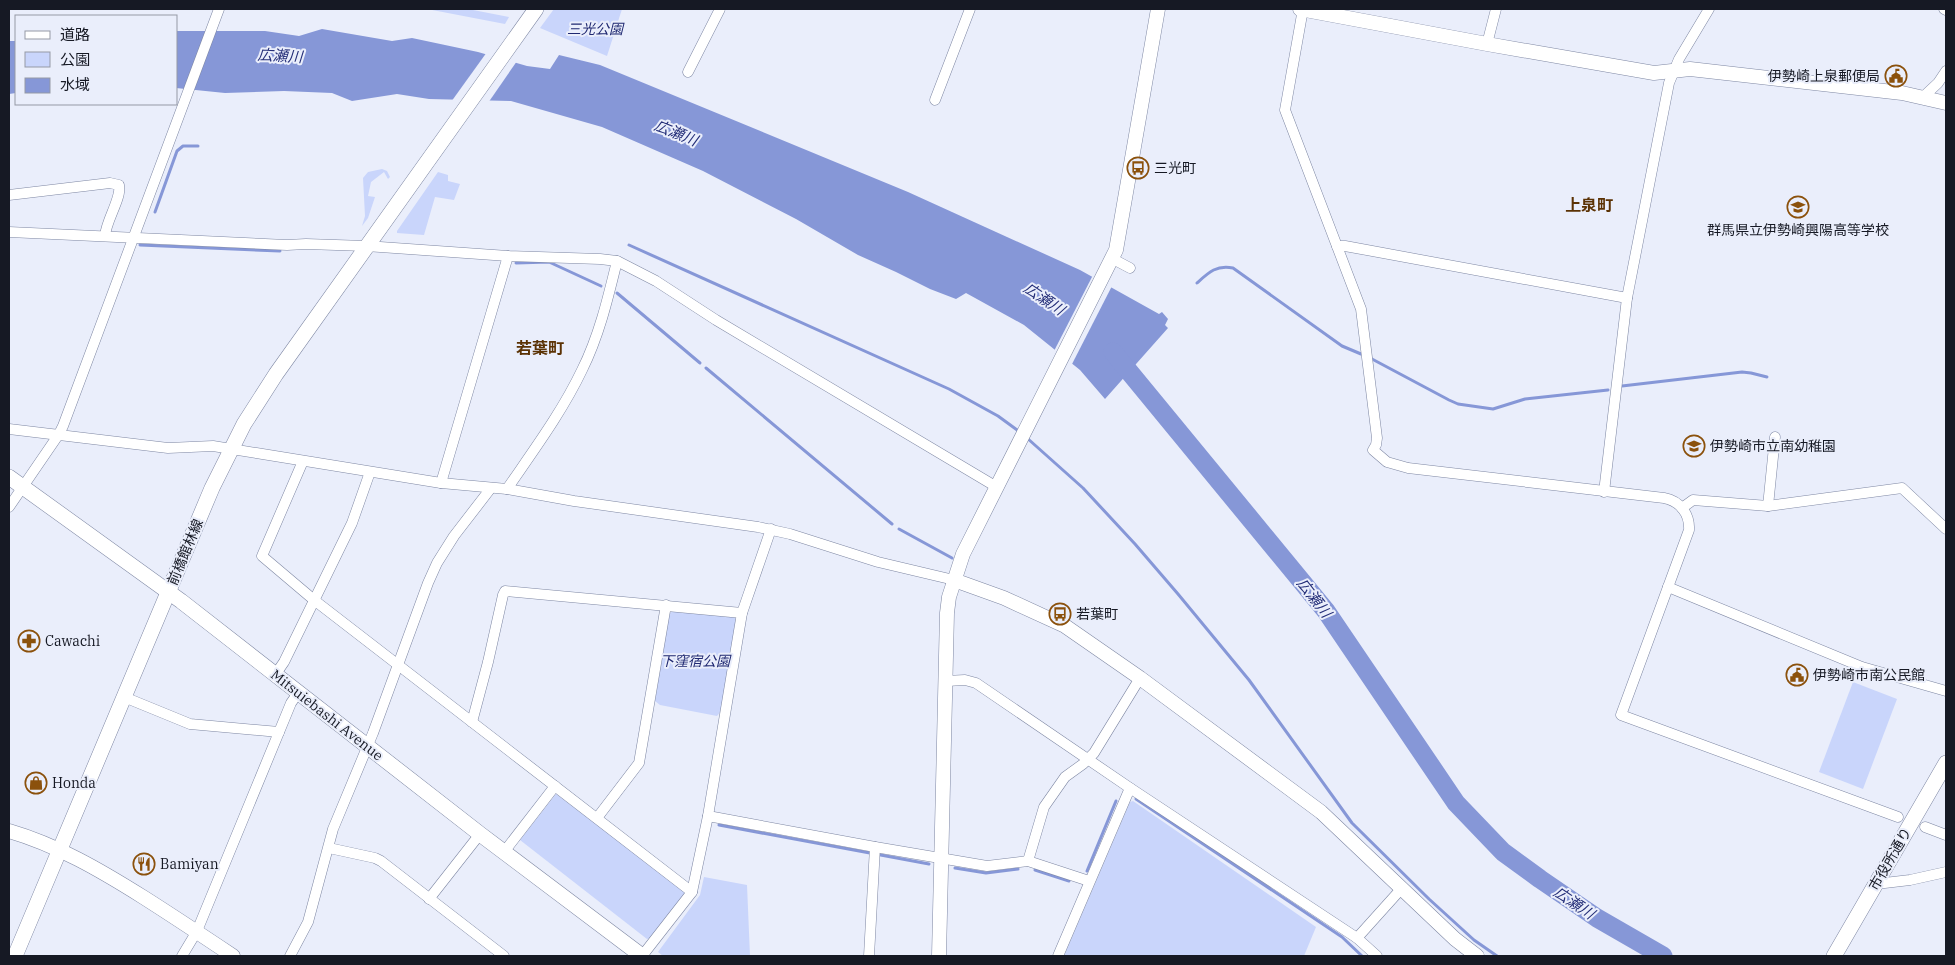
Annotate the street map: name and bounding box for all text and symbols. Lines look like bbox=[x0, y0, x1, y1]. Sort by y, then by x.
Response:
legend bbox=[15, 15, 178, 105]
park label: 三光公園 bbox=[567, 20, 625, 38]
text: 道路 bbox=[60, 25, 90, 44]
water label: 広瀬川 bbox=[257, 45, 305, 66]
text: 公園 bbox=[60, 50, 90, 69]
public building icon: 伊勢崎上泉郵便局 bbox=[1884, 64, 1908, 88]
place label: 伊勢崎上泉郵便局 bbox=[1768, 67, 1880, 85]
text: 水域 bbox=[60, 75, 90, 94]
water label: 広瀬川 bbox=[652, 115, 702, 151]
bus stop icon: 三光町 bbox=[1126, 156, 1150, 180]
place label: 三光町 bbox=[1154, 159, 1196, 177]
district label: 上泉町 bbox=[1565, 195, 1613, 215]
school or university icon: 群馬県立伊勢崎興陽高等学校 bbox=[1786, 195, 1810, 219]
place label: 群馬県立伊勢崎興陽高等学校 bbox=[1707, 221, 1889, 239]
water label: 広瀬川 bbox=[1020, 278, 1070, 320]
district label: 若葉町 bbox=[516, 338, 564, 358]
school or university icon: 伊勢崎市立南幼稚園 bbox=[1682, 434, 1706, 458]
place label: 伊勢崎市立南幼稚園 bbox=[1710, 437, 1836, 455]
street label: 前橋館林線 bbox=[163, 516, 207, 588]
water label: 広瀬川 bbox=[1293, 574, 1337, 623]
bus stop icon: 若葉町 bbox=[1048, 602, 1072, 626]
place label: 若葉町 bbox=[1076, 605, 1118, 623]
pharmacy icon: Cawachi bbox=[17, 629, 41, 653]
place label: Cawachi bbox=[45, 632, 100, 650]
park label: 下窪宿公園 bbox=[660, 652, 732, 670]
public building icon: 伊勢崎市南公民館 bbox=[1785, 663, 1809, 687]
street label: Mitsuiebashi Avenue bbox=[267, 666, 387, 764]
place label: 伊勢崎市南公民館 bbox=[1813, 666, 1925, 684]
shop icon: Honda bbox=[24, 771, 48, 795]
place label: Honda bbox=[52, 774, 96, 792]
street label: 市役所通り bbox=[1865, 824, 1915, 894]
restaurant icon: Bamiyan bbox=[132, 852, 156, 876]
place label: Bamiyan bbox=[160, 855, 219, 873]
water label: 広瀬川 bbox=[1550, 882, 1600, 924]

